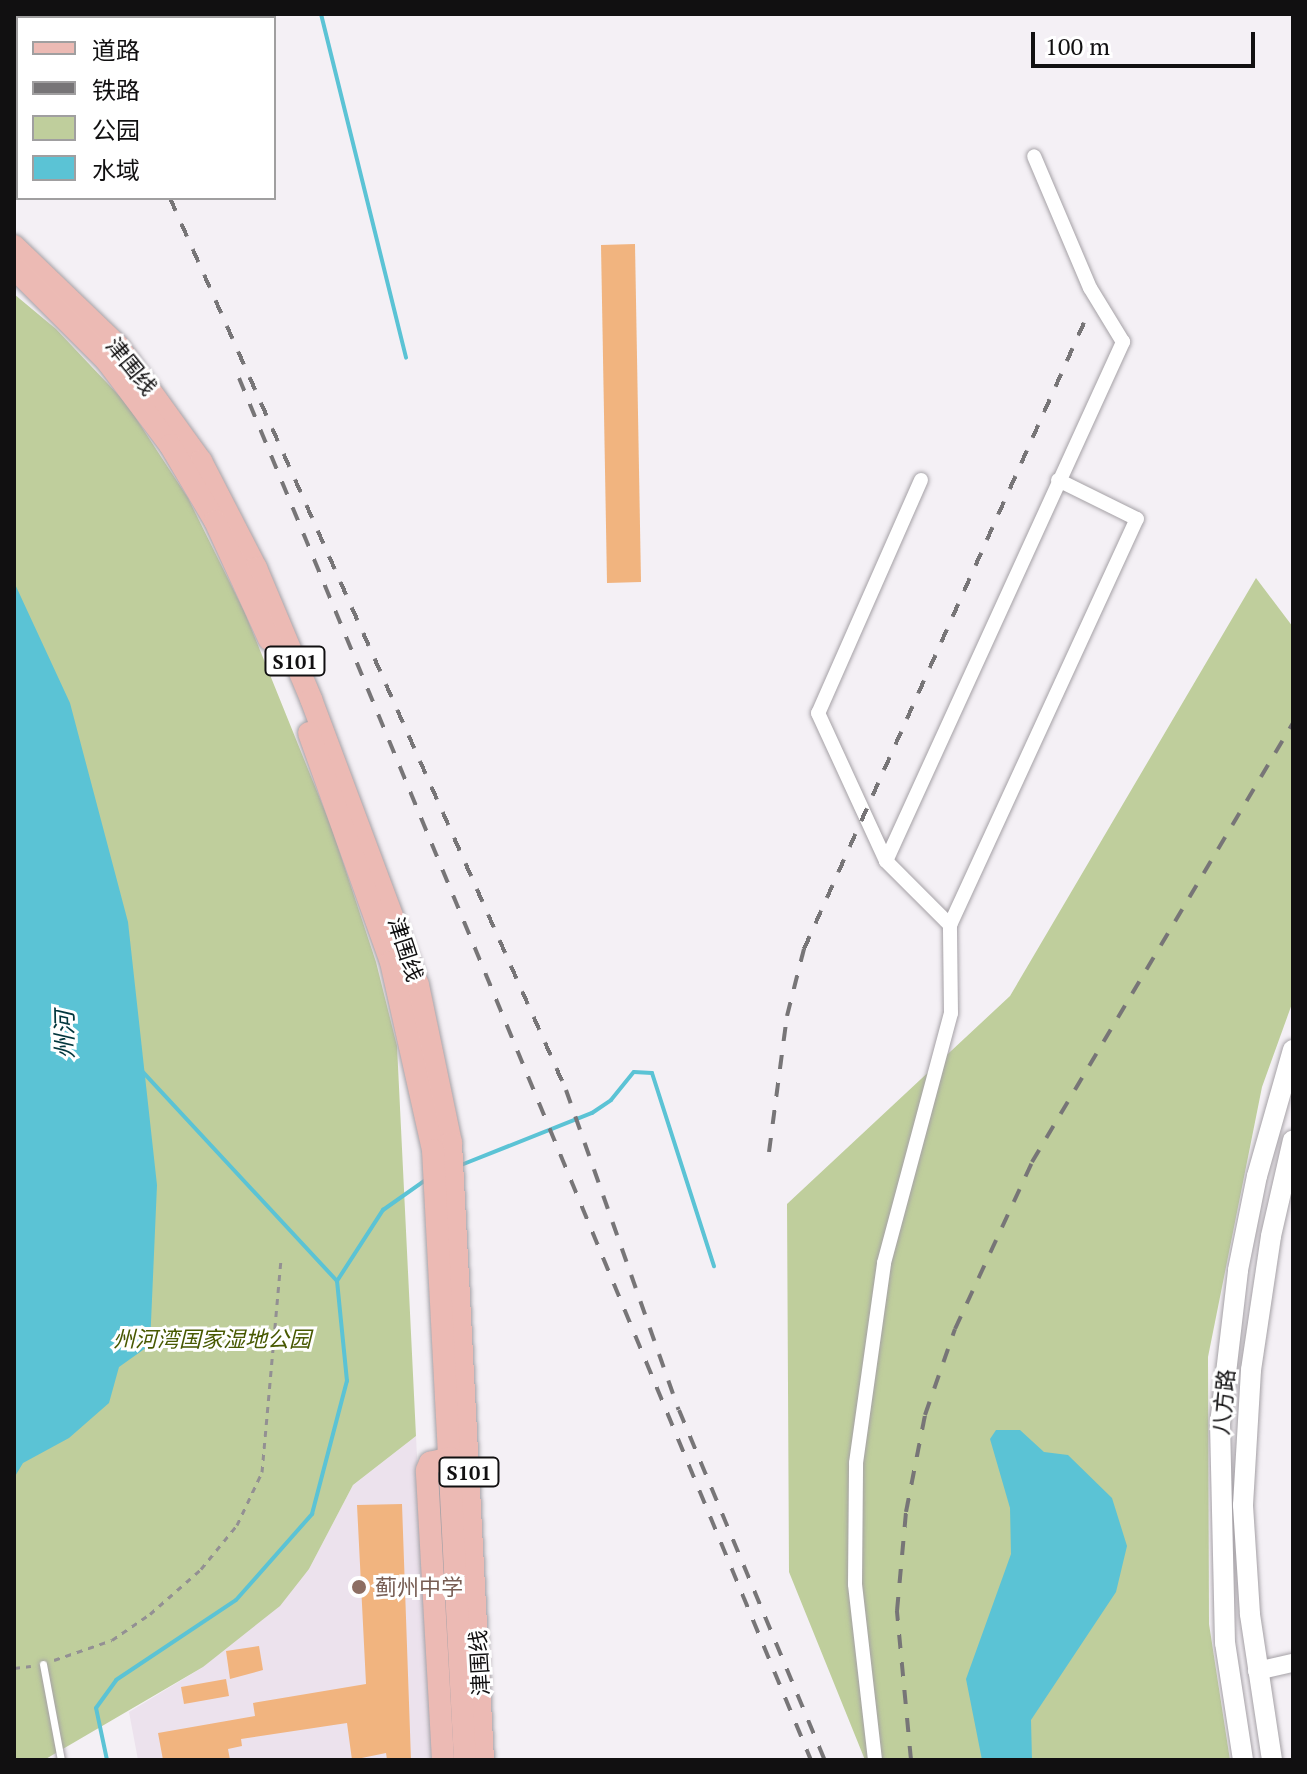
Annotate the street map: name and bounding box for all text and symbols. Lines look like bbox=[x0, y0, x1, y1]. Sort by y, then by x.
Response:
legend bbox=[16, 16, 276, 200]
scale bar bbox=[1035, 16, 1259, 66]
text: 100 m bbox=[1045, 30, 1110, 62]
text: 道路 bbox=[92, 34, 140, 66]
text: 铁路 bbox=[92, 74, 140, 106]
text: 公园 bbox=[92, 114, 140, 146]
text: 水域 bbox=[92, 154, 140, 186]
street label: 津围线 bbox=[101, 332, 163, 400]
road number: S101 bbox=[263, 645, 327, 677]
street label: 津围线 bbox=[383, 914, 429, 984]
water label: 州河 bbox=[50, 1011, 80, 1059]
park label: 州河湾国家湿地公园 bbox=[113, 1326, 311, 1352]
street label: 八方路 bbox=[1207, 1368, 1239, 1436]
road number: S101 bbox=[437, 1456, 501, 1488]
place label: 蓟州中学 bbox=[375, 1574, 463, 1600]
marker: 蓟州中学 bbox=[350, 1578, 368, 1596]
street label: 津围线 bbox=[464, 1629, 494, 1697]

